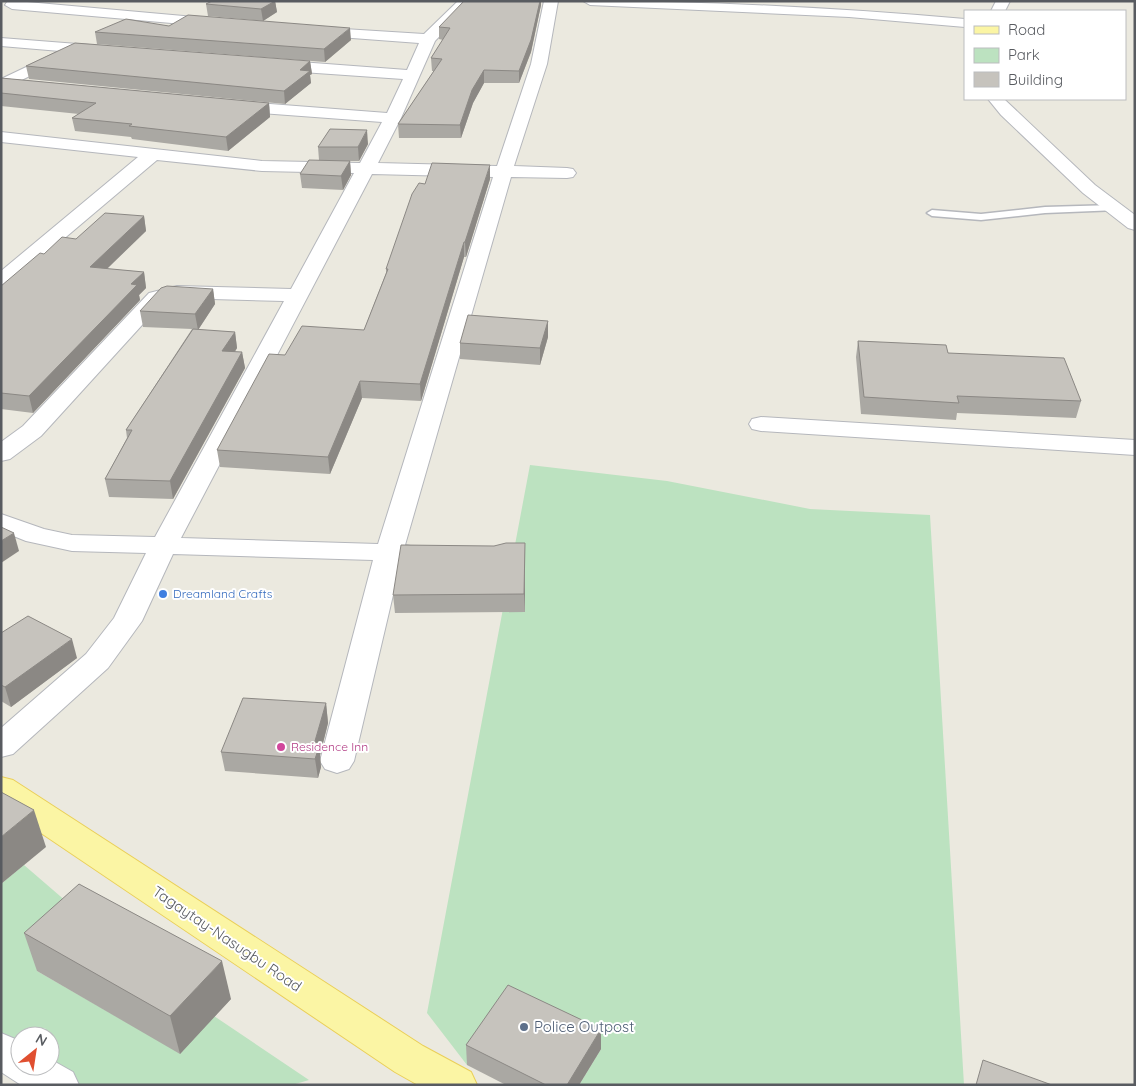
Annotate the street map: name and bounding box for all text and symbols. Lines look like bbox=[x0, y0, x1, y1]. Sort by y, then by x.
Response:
legend bbox=[964, 10, 1126, 100]
text: Road bbox=[1008, 20, 1045, 39]
text: Park bbox=[1008, 45, 1040, 64]
text: Building bbox=[1008, 70, 1063, 89]
place label: Dreamland Crafts bbox=[173, 586, 273, 601]
marker: Dreamland Crafts bbox=[157, 588, 169, 600]
place label: Residence Inn bbox=[291, 739, 368, 754]
marker: Residence Inn bbox=[275, 741, 287, 753]
street label: Tagaytay-Nasugbu Road bbox=[149, 882, 305, 996]
place label: Police Outpost bbox=[534, 1017, 634, 1036]
marker: Police Outpost bbox=[518, 1021, 530, 1033]
north arrow bbox=[10, 1026, 60, 1076]
text: N bbox=[33, 1029, 50, 1050]

